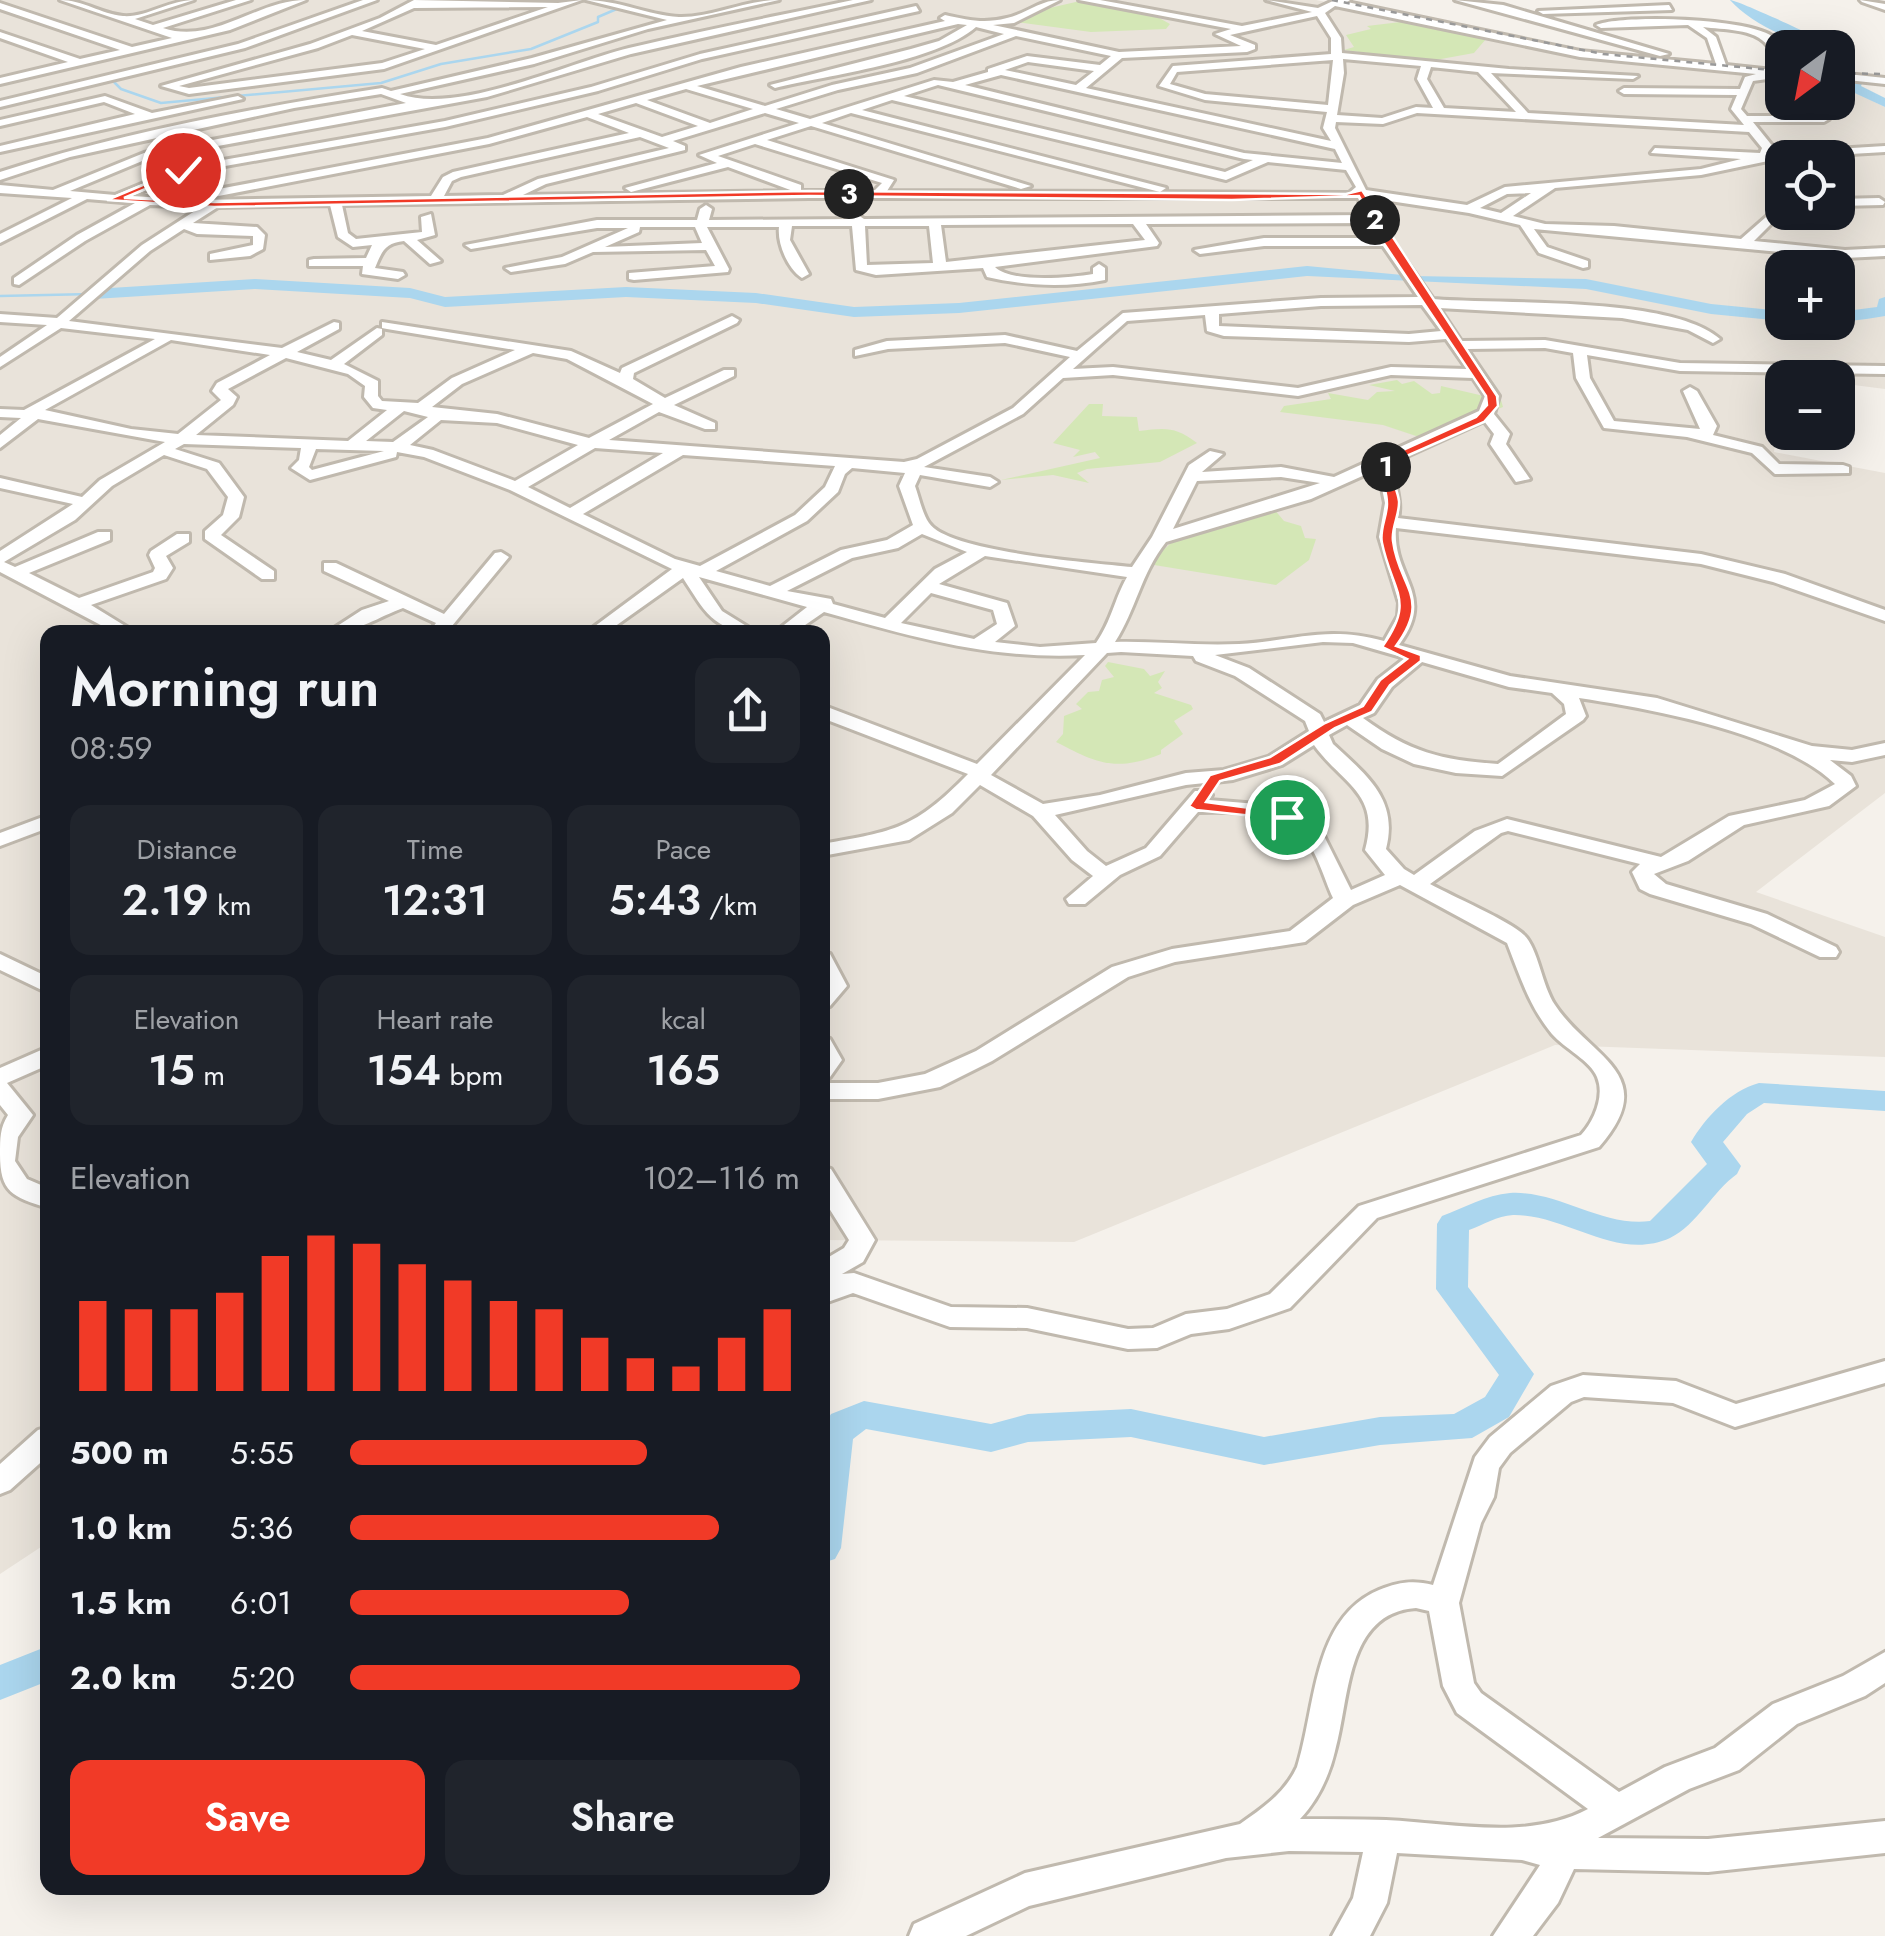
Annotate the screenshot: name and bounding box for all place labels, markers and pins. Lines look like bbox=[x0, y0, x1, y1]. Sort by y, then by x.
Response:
pin bbox=[141, 128, 226, 213]
pin: 3 bbox=[824, 169, 874, 219]
pin: 2 bbox=[1350, 195, 1400, 245]
pin: 1 bbox=[1361, 442, 1411, 492]
pin bbox=[1245, 775, 1330, 860]

